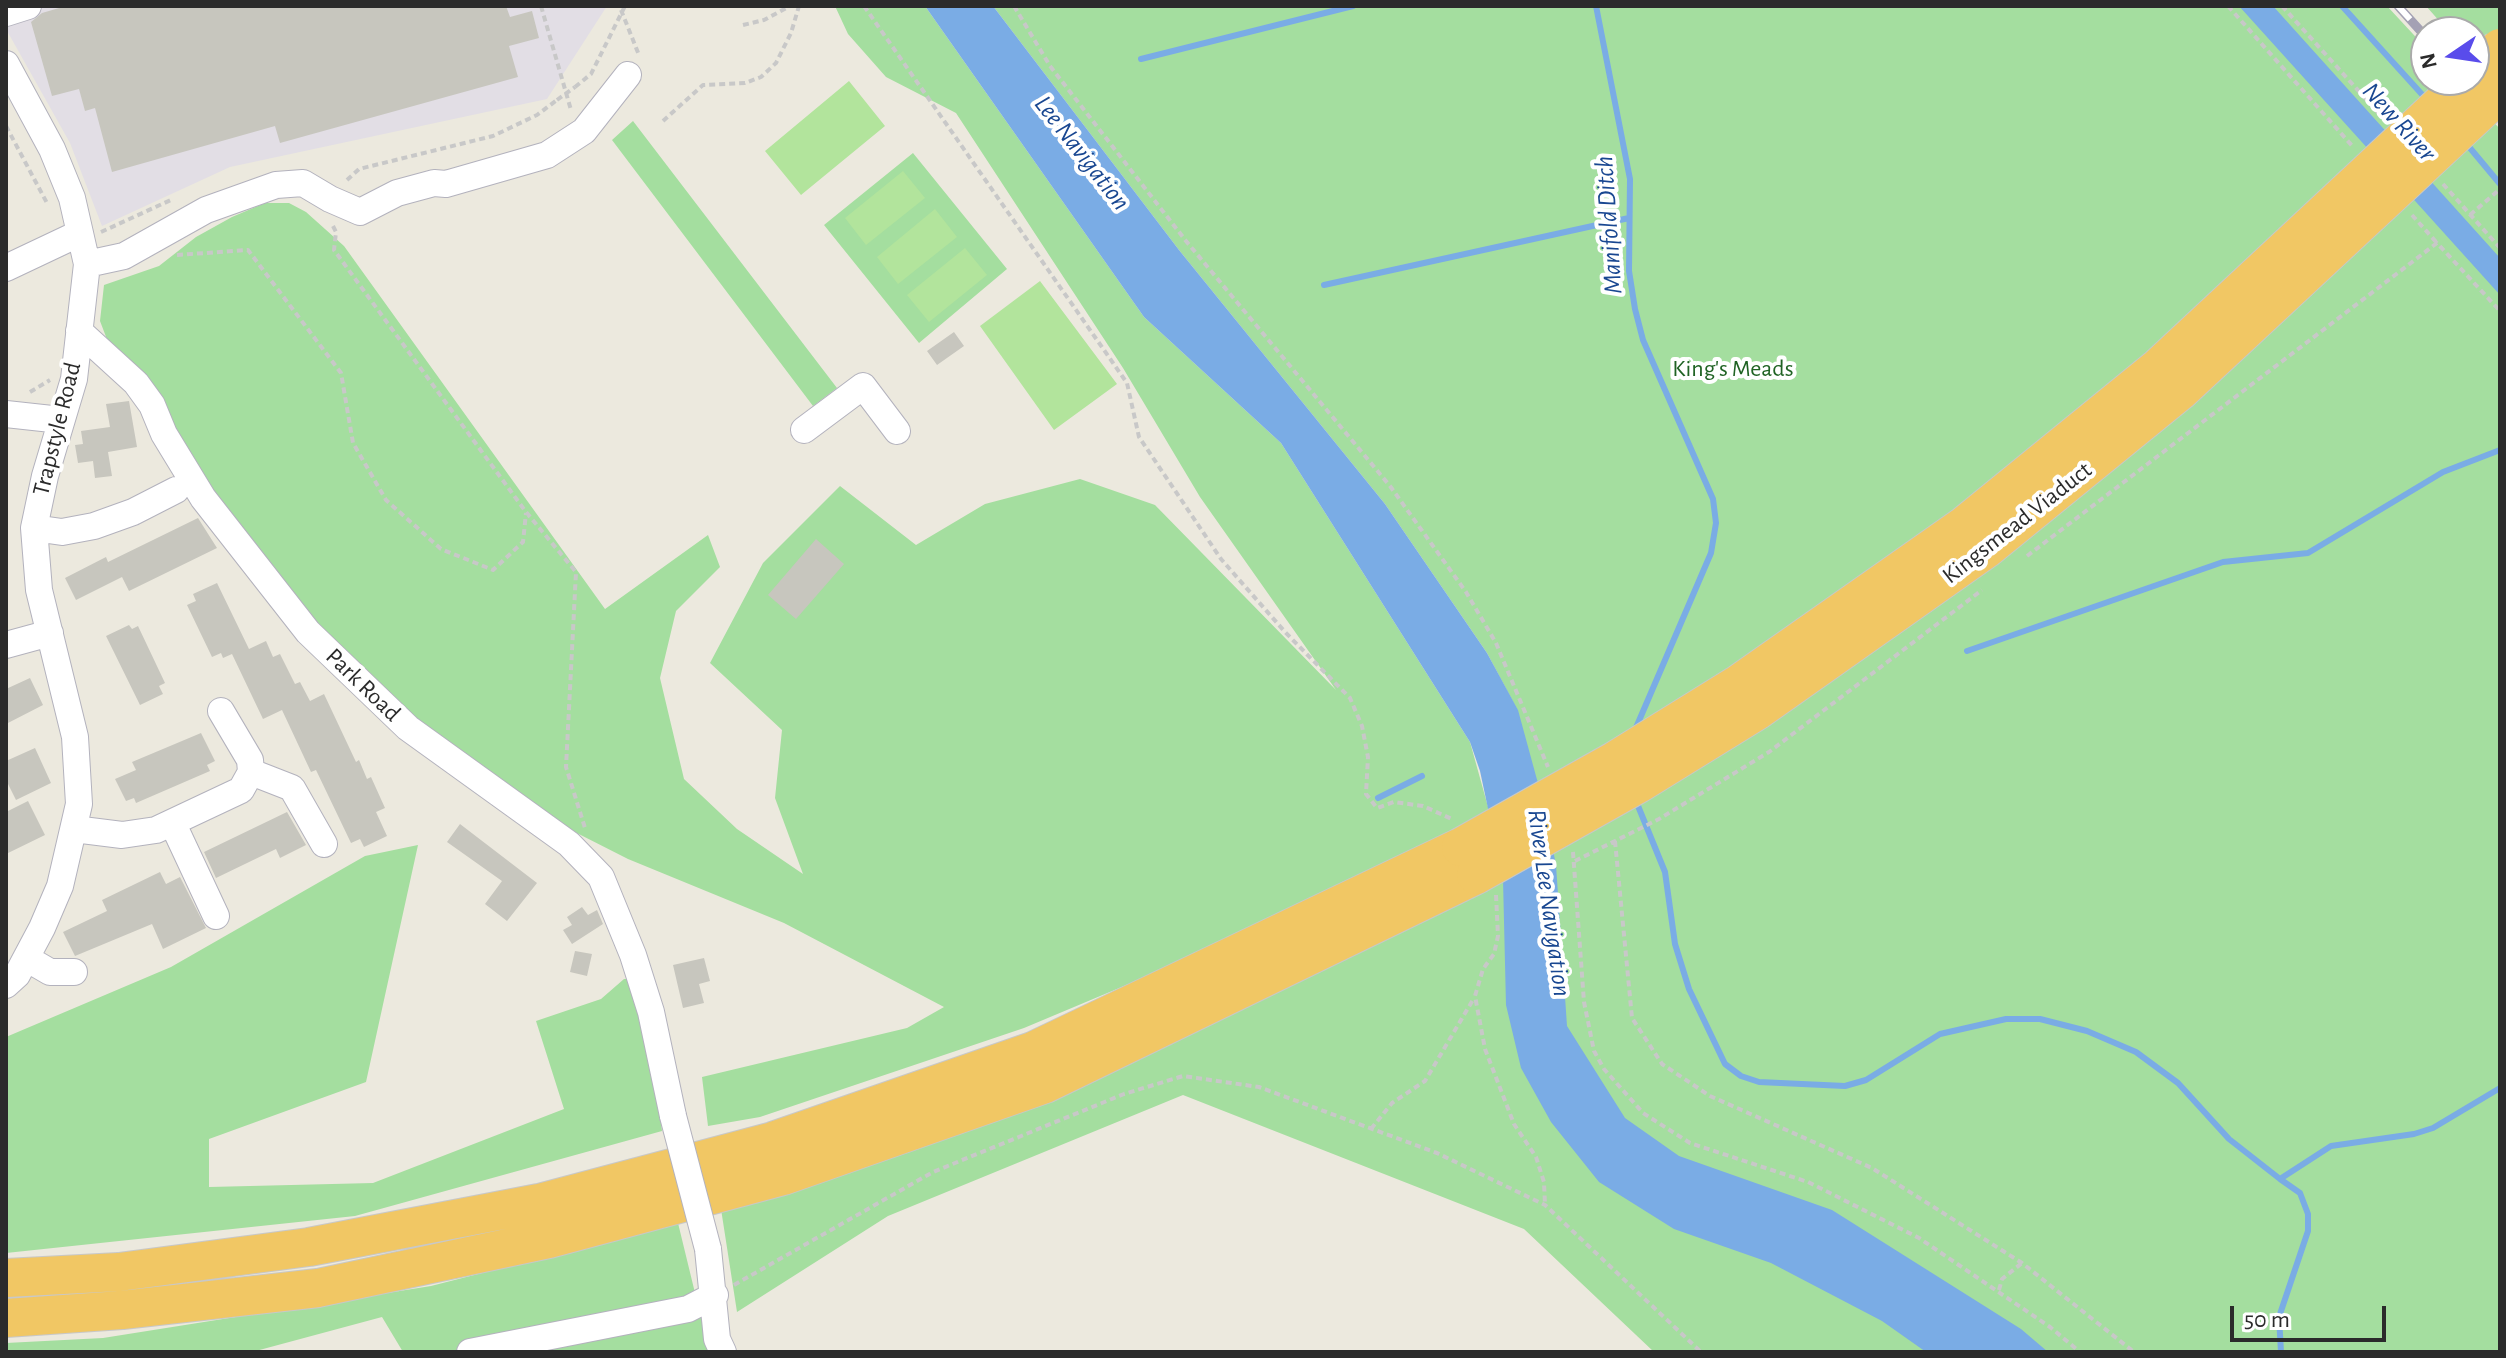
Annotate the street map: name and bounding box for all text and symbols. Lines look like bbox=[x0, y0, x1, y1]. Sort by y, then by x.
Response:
north arrow bbox=[2410, 16, 2490, 96]
text: N bbox=[2416, 51, 2441, 71]
water label: New River bbox=[2355, 76, 2443, 168]
water label: Lee Navigation bbox=[1027, 89, 1137, 217]
water label: Manifold Ditch bbox=[1589, 155, 1629, 295]
park label: King's Meads bbox=[1672, 355, 1794, 383]
street label: Trapstyle Road bbox=[27, 359, 87, 499]
street label: Kingsmead Viaduct bbox=[1937, 456, 2097, 590]
street label: Park Road bbox=[320, 642, 406, 728]
water label: River Lee Navigation bbox=[1520, 807, 1578, 999]
scale bar bbox=[2234, 1290, 2390, 1340]
text: 50 m bbox=[2244, 1308, 2290, 1332]

